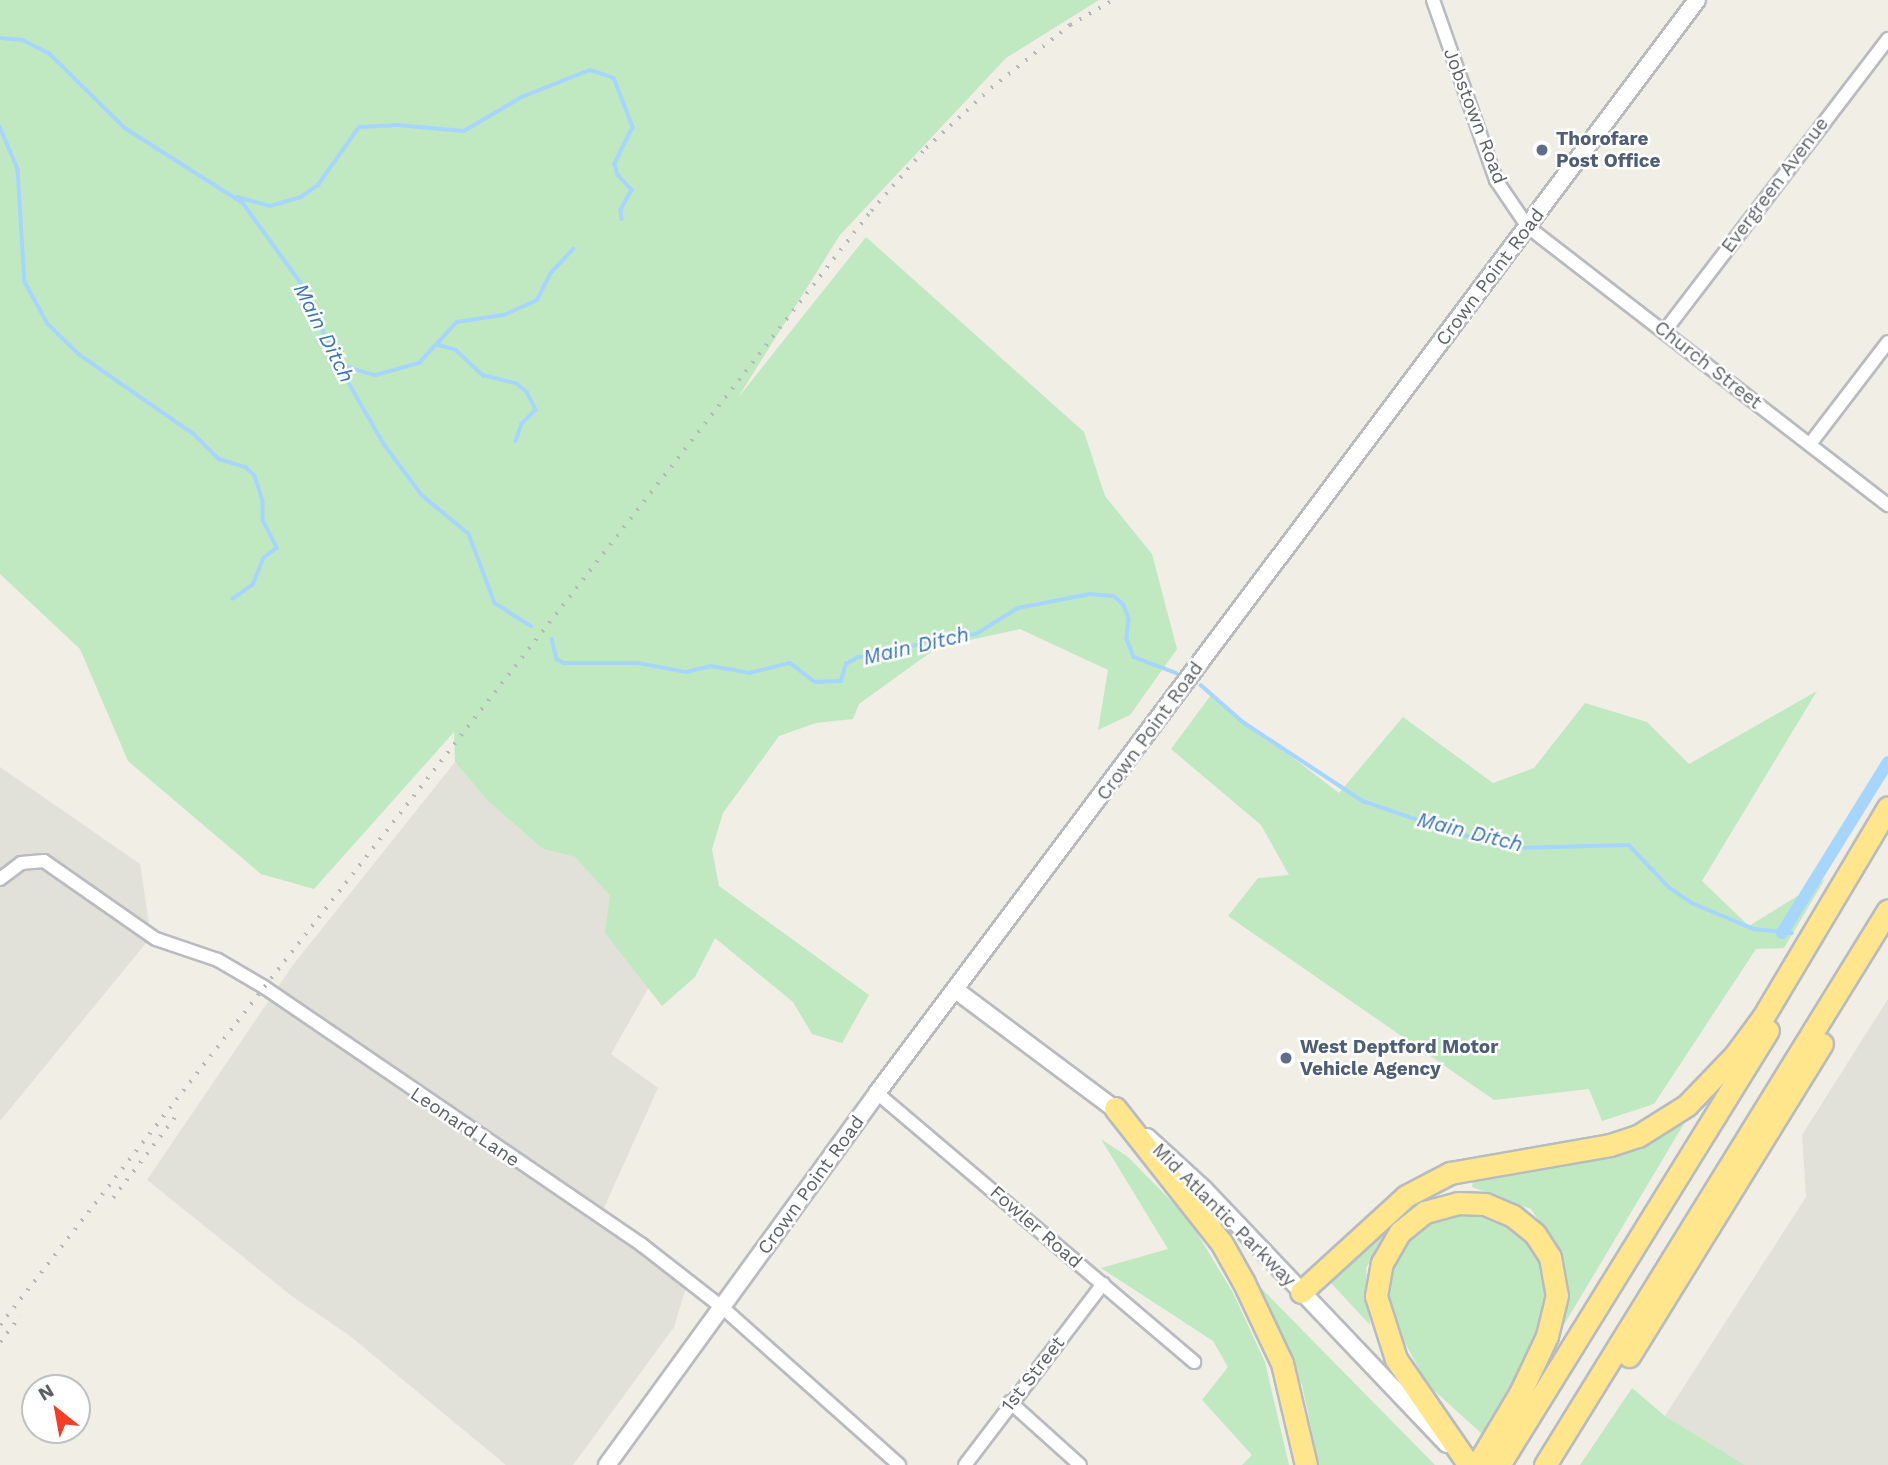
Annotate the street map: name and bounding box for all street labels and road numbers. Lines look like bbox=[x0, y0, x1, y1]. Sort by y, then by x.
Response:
street label: Jobstown Road bbox=[1439, 45, 1511, 187]
street label: Evergreen Avenue bbox=[1716, 112, 1834, 258]
street label: Crown Point Road bbox=[1431, 204, 1549, 350]
street label: Church Street bbox=[1650, 316, 1766, 414]
street label: Crown Point Road bbox=[1092, 657, 1208, 805]
street label: Leonard Lane bbox=[406, 1082, 524, 1172]
street label: Crown Point Road bbox=[753, 1111, 869, 1259]
street label: Mid Atlantic Parkway bbox=[1147, 1138, 1301, 1292]
street label: Fowler Road bbox=[985, 1181, 1087, 1273]
street label: 1st Street bbox=[997, 1332, 1069, 1416]

